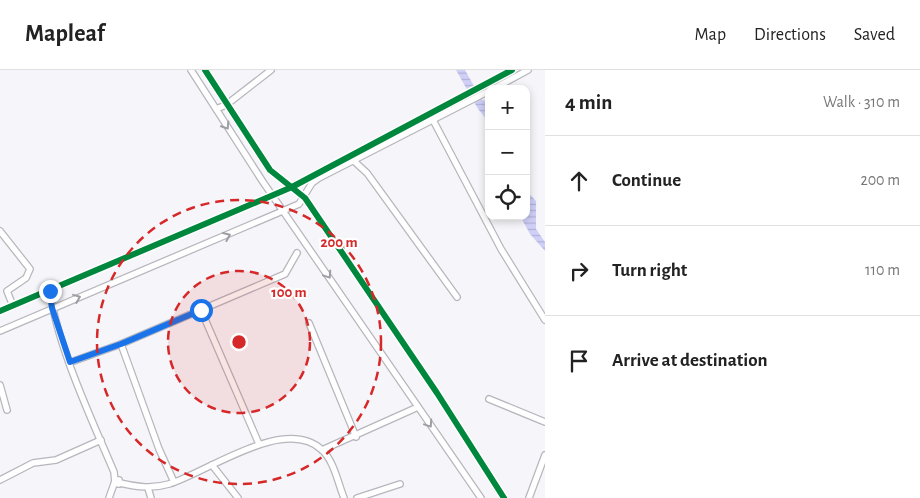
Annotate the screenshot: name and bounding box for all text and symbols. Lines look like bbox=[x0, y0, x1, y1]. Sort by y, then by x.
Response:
text: Mapleaf bbox=[25, 22, 105, 46]
text: Map bbox=[695, 26, 726, 44]
text: Directions bbox=[754, 26, 826, 44]
text: Saved bbox=[854, 26, 895, 44]
map controls bbox=[485, 85, 530, 220]
button: + bbox=[485, 85, 530, 130]
text: 4 min bbox=[565, 92, 612, 113]
text: Walk · 310 m bbox=[823, 94, 900, 110]
one-way arrow bbox=[220, 121, 230, 130]
button: − bbox=[485, 130, 530, 175]
icon: ahead bbox=[565, 167, 593, 195]
text: Continue bbox=[612, 171, 681, 190]
text: 200 m bbox=[860, 172, 900, 188]
button: locate bbox=[485, 175, 530, 220]
one-way arrow bbox=[222, 231, 231, 242]
text: 200 m bbox=[320, 235, 358, 250]
icon: right bbox=[565, 257, 593, 285]
text: Turn right bbox=[612, 261, 687, 280]
text: 110 m bbox=[865, 262, 900, 278]
one-way arrow bbox=[322, 269, 331, 279]
route end bbox=[39, 280, 62, 303]
text: 100 m bbox=[271, 285, 307, 300]
one-way arrow bbox=[72, 294, 81, 304]
route start bbox=[190, 299, 213, 322]
centre of rings bbox=[230, 333, 248, 351]
icon: arrive bbox=[565, 347, 593, 375]
text: Arrive at destination bbox=[612, 351, 768, 370]
one-way arrow bbox=[423, 418, 432, 427]

